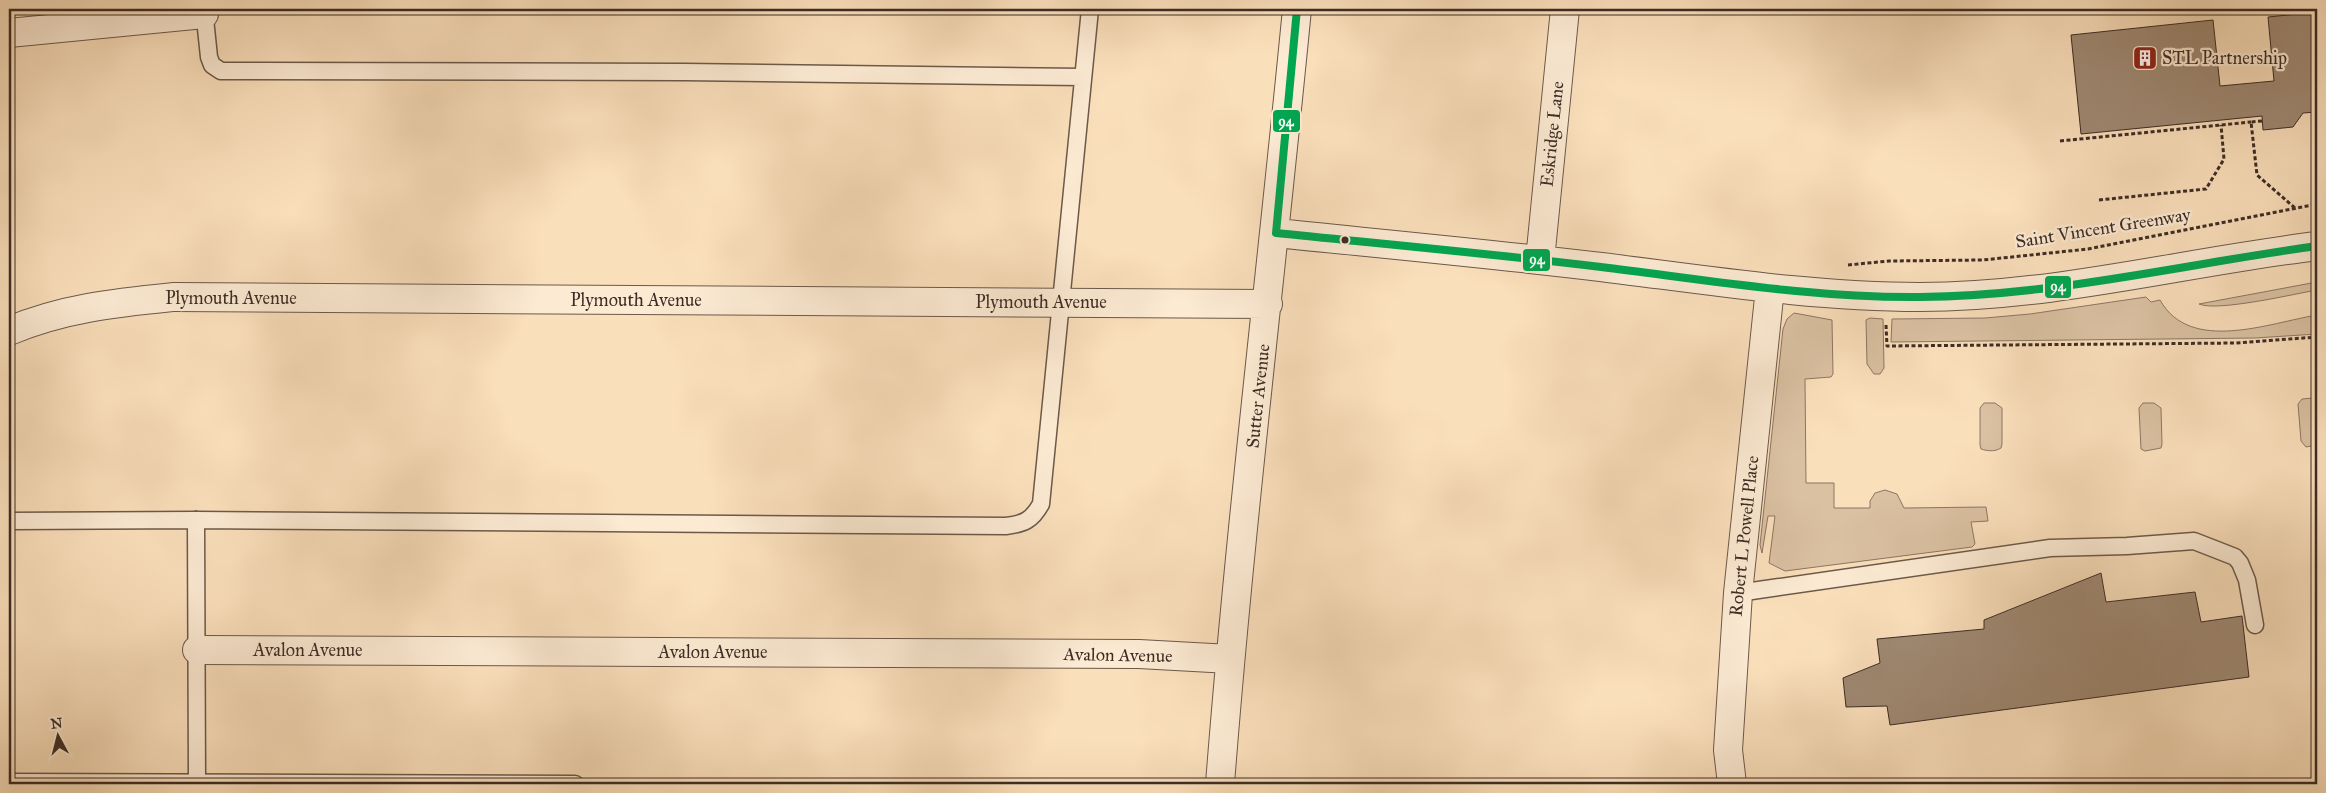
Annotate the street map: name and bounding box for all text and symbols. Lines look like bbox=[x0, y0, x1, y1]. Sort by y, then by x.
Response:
building icon: STL Partnership bbox=[2132, 45, 2158, 71]
place label: STL Partnership bbox=[2162, 47, 2287, 69]
street label: Eskridge Lane bbox=[1536, 80, 1569, 188]
line badge: 94 bbox=[1272, 109, 1301, 133]
text: 94 bbox=[1278, 113, 1295, 131]
street label: Saint Vincent Greenway bbox=[2014, 203, 2193, 253]
unlabelled marker bbox=[1340, 235, 1350, 245]
line badge: 94 bbox=[1522, 248, 1551, 272]
text: 94 bbox=[1529, 251, 1546, 269]
line badge: 94 bbox=[2044, 275, 2072, 299]
text: 94 bbox=[2050, 278, 2067, 296]
street label: Plymouth Avenue bbox=[165, 287, 297, 309]
street label: Plymouth Avenue bbox=[570, 289, 702, 311]
street label: Plymouth Avenue bbox=[975, 291, 1107, 313]
street label: Sutter Avenue bbox=[1242, 343, 1274, 449]
street label: Robert L Powell Place bbox=[1725, 454, 1763, 618]
street label: Avalon Avenue bbox=[252, 639, 363, 661]
street label: Avalon Avenue bbox=[657, 641, 768, 663]
street label: Avalon Avenue bbox=[1062, 643, 1173, 667]
north arrow bbox=[32, 710, 82, 760]
text: N bbox=[50, 714, 64, 733]

